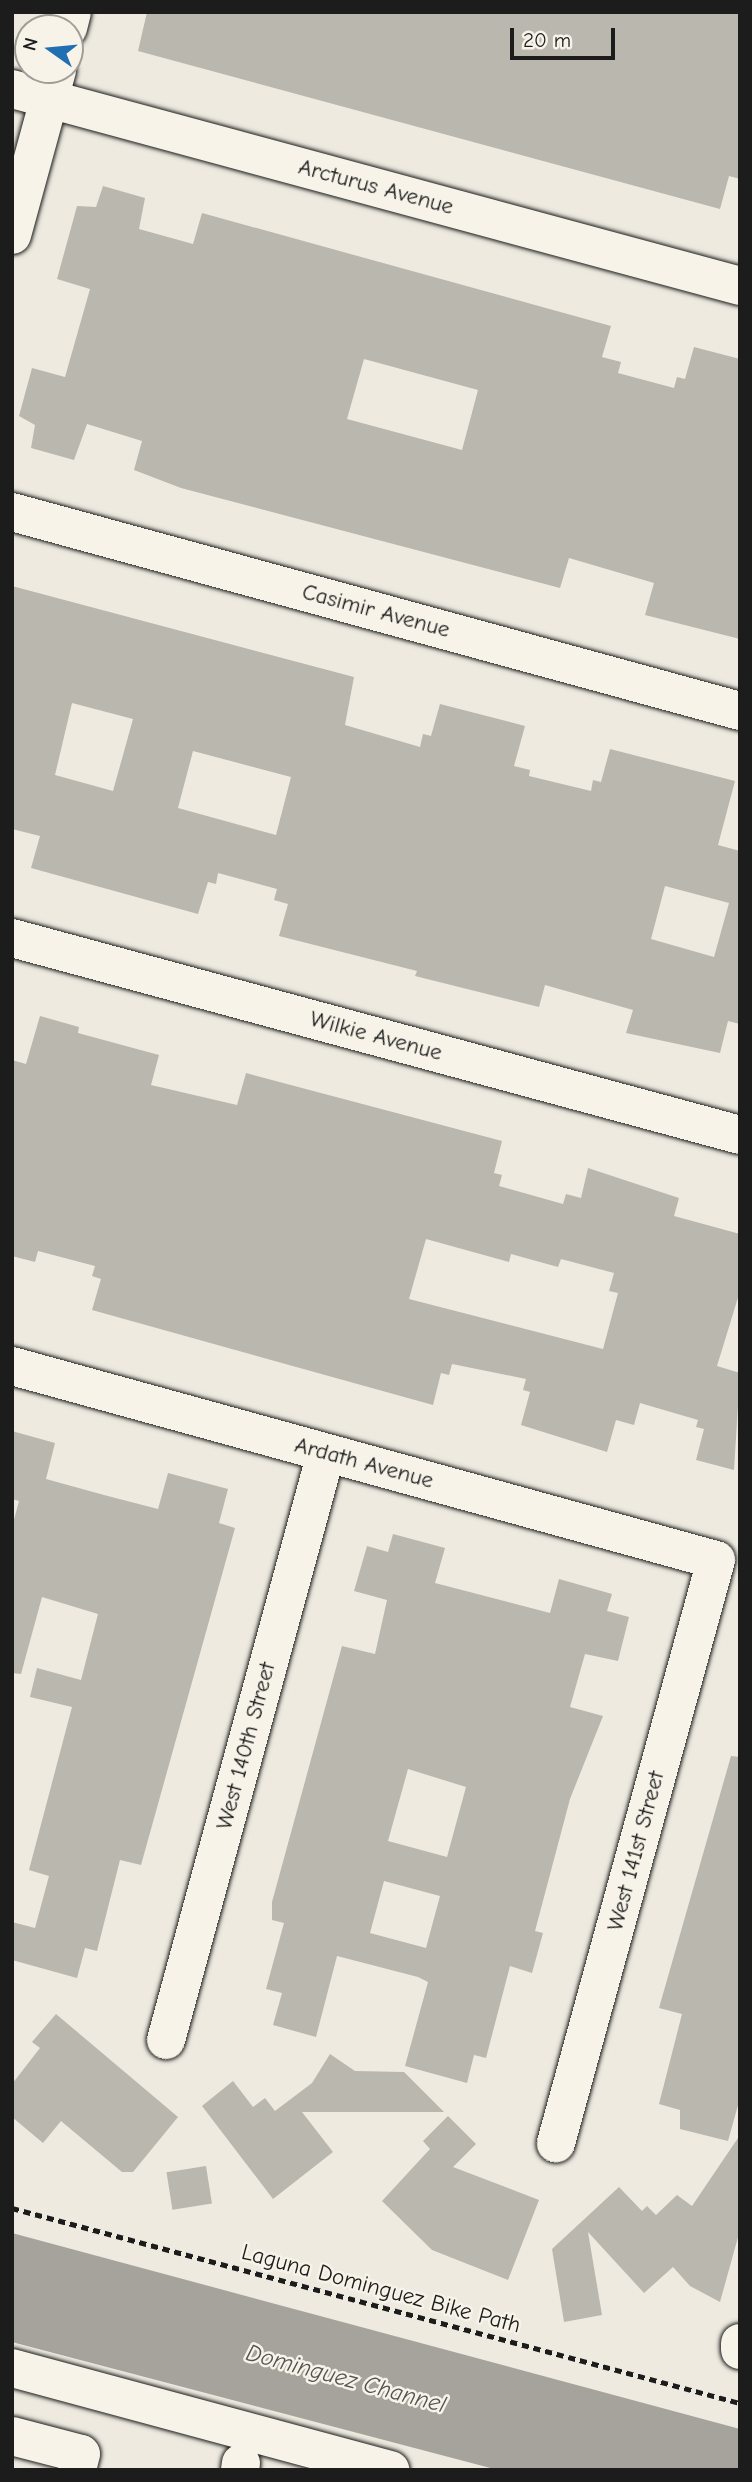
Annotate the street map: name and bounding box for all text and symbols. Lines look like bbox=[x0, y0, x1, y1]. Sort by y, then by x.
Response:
north arrow bbox=[14, 14, 84, 84]
scale bar bbox=[514, 14, 619, 58]
text: 20 m bbox=[523, 28, 571, 52]
text: N bbox=[18, 35, 43, 53]
street label: Arcturus Avenue bbox=[295, 153, 457, 221]
street label: Casimir Avenue bbox=[299, 578, 453, 644]
street label: Wilkie Avenue bbox=[307, 1005, 445, 1067]
street label: Ardath Avenue bbox=[292, 1431, 436, 1495]
street label: West 140th Street bbox=[210, 1659, 282, 1833]
street label: West 141st Street bbox=[601, 1768, 671, 1934]
street label: Laguna Dominguez Bike Path bbox=[238, 2238, 524, 2340]
water label: Dominguez Channel bbox=[243, 2338, 449, 2420]

